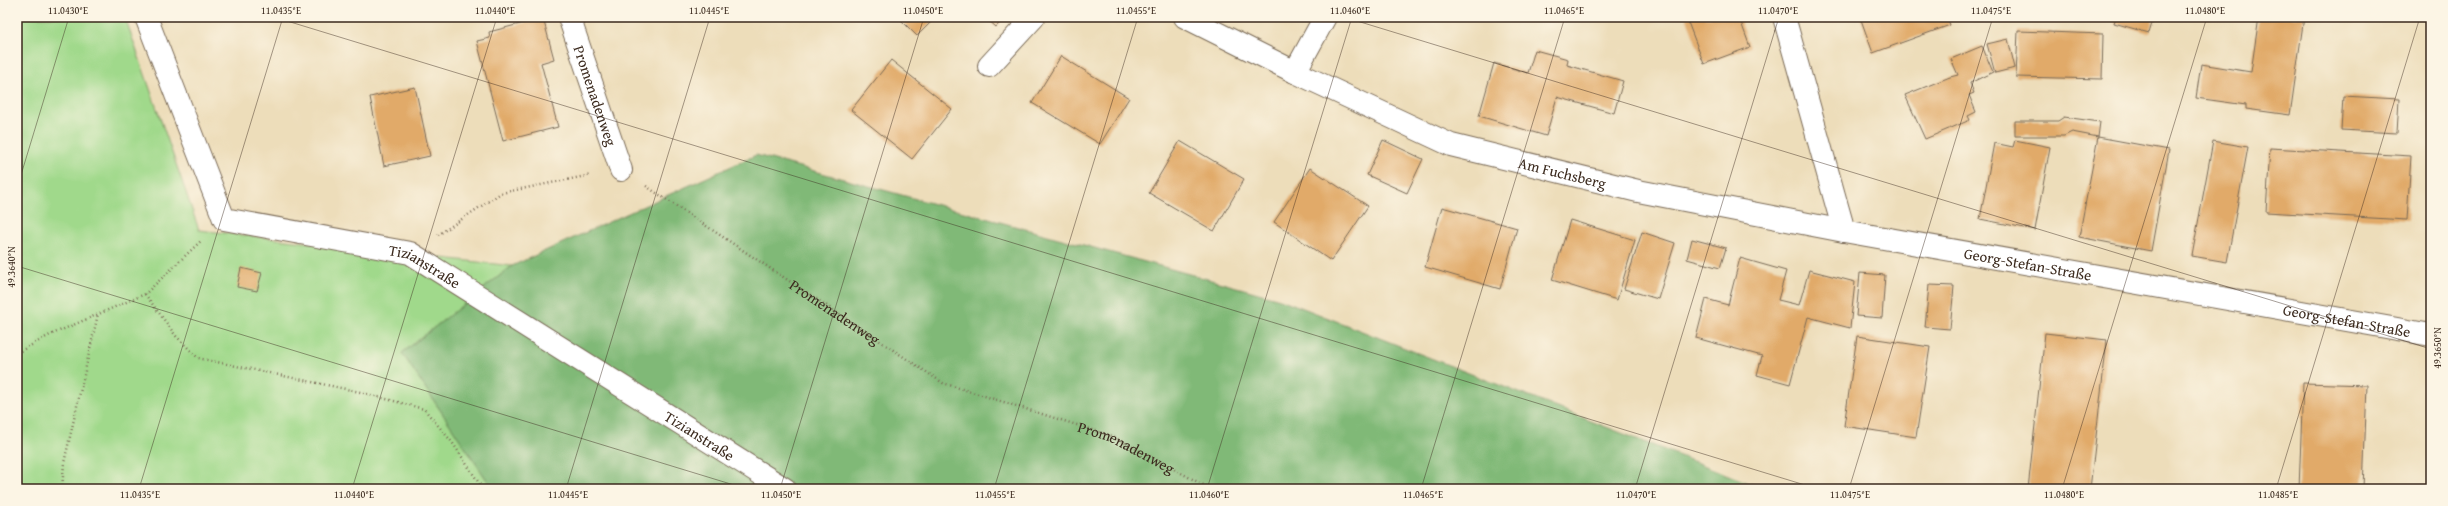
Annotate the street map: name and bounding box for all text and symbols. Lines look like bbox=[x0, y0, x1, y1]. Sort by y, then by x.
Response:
text: 11.0430°E bbox=[48, 3, 88, 18]
text: 11.0435°E bbox=[261, 3, 301, 18]
text: 11.0440°E bbox=[475, 3, 515, 18]
text: 11.0445°E bbox=[689, 3, 729, 18]
text: 11.0450°E bbox=[903, 3, 943, 18]
text: 11.0455°E bbox=[1116, 3, 1156, 18]
text: 11.0460°E bbox=[1330, 3, 1370, 18]
text: 11.0465°E bbox=[1544, 3, 1584, 18]
text: 11.0470°E bbox=[1758, 3, 1798, 18]
text: 11.0475°E bbox=[1971, 3, 2011, 18]
text: 11.0480°E bbox=[2185, 3, 2225, 18]
street label: Promenadenweg bbox=[569, 43, 623, 149]
street label: Am Fuchsberg bbox=[1517, 152, 1609, 193]
street label: Tizianstraße bbox=[387, 239, 465, 293]
street label: Georg-Stefan-Straße bbox=[1962, 242, 2093, 285]
text: 49.3640°N bbox=[4, 246, 19, 288]
street label: Promenadenweg bbox=[786, 274, 885, 350]
street label: Georg-Stefan-Straße bbox=[2282, 298, 2412, 342]
text: 49.3650°N bbox=[2430, 327, 2445, 369]
street label: Tizianstraße bbox=[661, 405, 739, 465]
street label: Promenadenweg bbox=[1075, 416, 1179, 479]
text: 11.0435°E bbox=[120, 487, 160, 502]
text: 11.0440°E bbox=[334, 487, 374, 502]
text: 11.0445°E bbox=[548, 487, 588, 502]
text: 11.0450°E bbox=[761, 487, 801, 502]
text: 11.0455°E bbox=[975, 487, 1015, 502]
text: 11.0460°E bbox=[1189, 487, 1229, 502]
text: 11.0465°E bbox=[1403, 487, 1443, 502]
text: 11.0470°E bbox=[1616, 487, 1656, 502]
text: 11.0475°E bbox=[1830, 487, 1870, 502]
text: 11.0480°E bbox=[2044, 487, 2084, 502]
text: 11.0485°E bbox=[2258, 487, 2298, 502]

